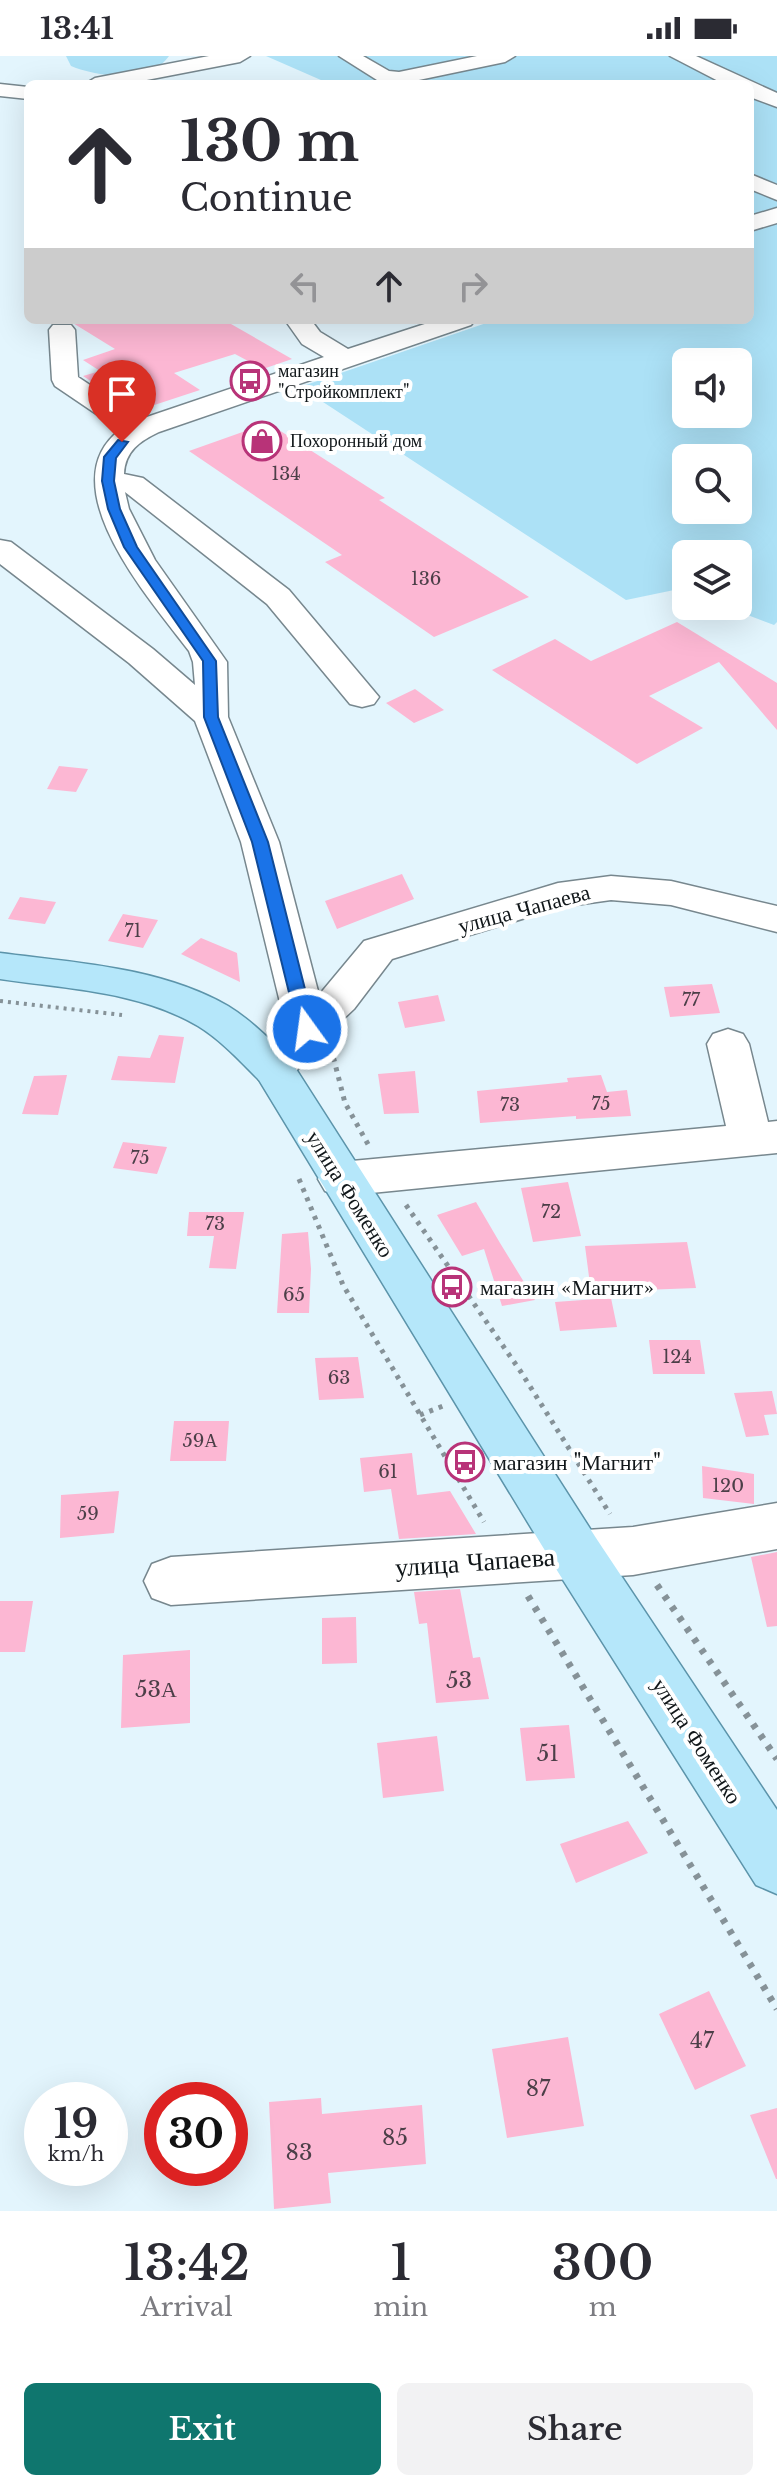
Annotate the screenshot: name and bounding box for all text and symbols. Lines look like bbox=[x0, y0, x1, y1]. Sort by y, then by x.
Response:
text: 13:41 bbox=[40, 10, 114, 47]
text: 130 m bbox=[180, 107, 359, 176]
icon: ahead bbox=[48, 112, 152, 216]
text: Continue bbox=[180, 176, 353, 221]
icon: left bbox=[283, 264, 327, 308]
icon: ahead bbox=[367, 264, 411, 308]
icon: right bbox=[451, 264, 495, 308]
map controls bbox=[672, 348, 752, 620]
button: sound bbox=[672, 348, 752, 428]
pin bbox=[88, 360, 156, 442]
bus stop icon: магазин "Стройкомплект" bbox=[229, 360, 271, 402]
place label: магазин "Стройкомплект" bbox=[278, 360, 410, 403]
icon: arrive bbox=[100, 372, 144, 416]
shop icon: Похоронный дом bbox=[241, 420, 283, 462]
place label: Похоронный дом bbox=[290, 430, 422, 452]
button: search bbox=[672, 444, 752, 524]
house number: 134 bbox=[271, 463, 301, 485]
button: layers bbox=[672, 540, 752, 620]
house number: 136 bbox=[411, 568, 441, 590]
street label: улица Чапаева bbox=[455, 878, 593, 940]
house number: 71 bbox=[124, 920, 142, 942]
position arrow bbox=[265, 987, 349, 1071]
house number: 77 bbox=[682, 989, 701, 1011]
house number: 75 bbox=[591, 1093, 611, 1115]
house number: 73 bbox=[500, 1094, 520, 1116]
street label: улица Фоменко bbox=[300, 1126, 400, 1262]
house number: 75 bbox=[130, 1147, 150, 1169]
house number: 72 bbox=[541, 1201, 561, 1223]
house number: 73 bbox=[205, 1213, 225, 1235]
bus stop icon: магазин «Магнит» bbox=[431, 1266, 473, 1308]
place label: магазин «Магнит» bbox=[480, 1274, 654, 1301]
house number: 65 bbox=[283, 1284, 305, 1306]
house number: 124 bbox=[662, 1346, 692, 1368]
house number: 63 bbox=[328, 1367, 350, 1389]
house number: 59А bbox=[183, 1430, 217, 1452]
bus stop icon: магазин "Магнит" bbox=[444, 1441, 486, 1483]
place label: магазин "Магнит" bbox=[493, 1449, 661, 1476]
house number: 61 bbox=[378, 1461, 398, 1483]
house number: 120 bbox=[712, 1475, 744, 1497]
house number: 59 bbox=[77, 1503, 99, 1525]
street label: улица Чапаева bbox=[394, 1540, 556, 1584]
house number: 53 bbox=[446, 1667, 472, 1694]
street label: улица Фоменко bbox=[646, 1673, 748, 1809]
house number: 53А bbox=[135, 1676, 177, 1703]
house number: 51 bbox=[537, 1740, 559, 1767]
house number: 47 bbox=[690, 2027, 715, 2054]
house number: 87 bbox=[526, 2075, 551, 2102]
speed limit sign: 30 bbox=[144, 2082, 248, 2186]
text: 19 bbox=[54, 2099, 98, 2149]
house number: 85 bbox=[382, 2124, 408, 2151]
house number: 83 bbox=[286, 2139, 312, 2166]
text: km/h bbox=[48, 2142, 104, 2166]
text: 13:42 bbox=[124, 2233, 250, 2293]
text: 1 bbox=[390, 2233, 411, 2293]
text: 300 bbox=[552, 2233, 653, 2293]
text: Arrival bbox=[141, 2291, 233, 2323]
text: min bbox=[374, 2291, 428, 2323]
text: m bbox=[589, 2291, 617, 2323]
button: Exit bbox=[24, 2383, 381, 2475]
button: Share bbox=[397, 2383, 753, 2475]

